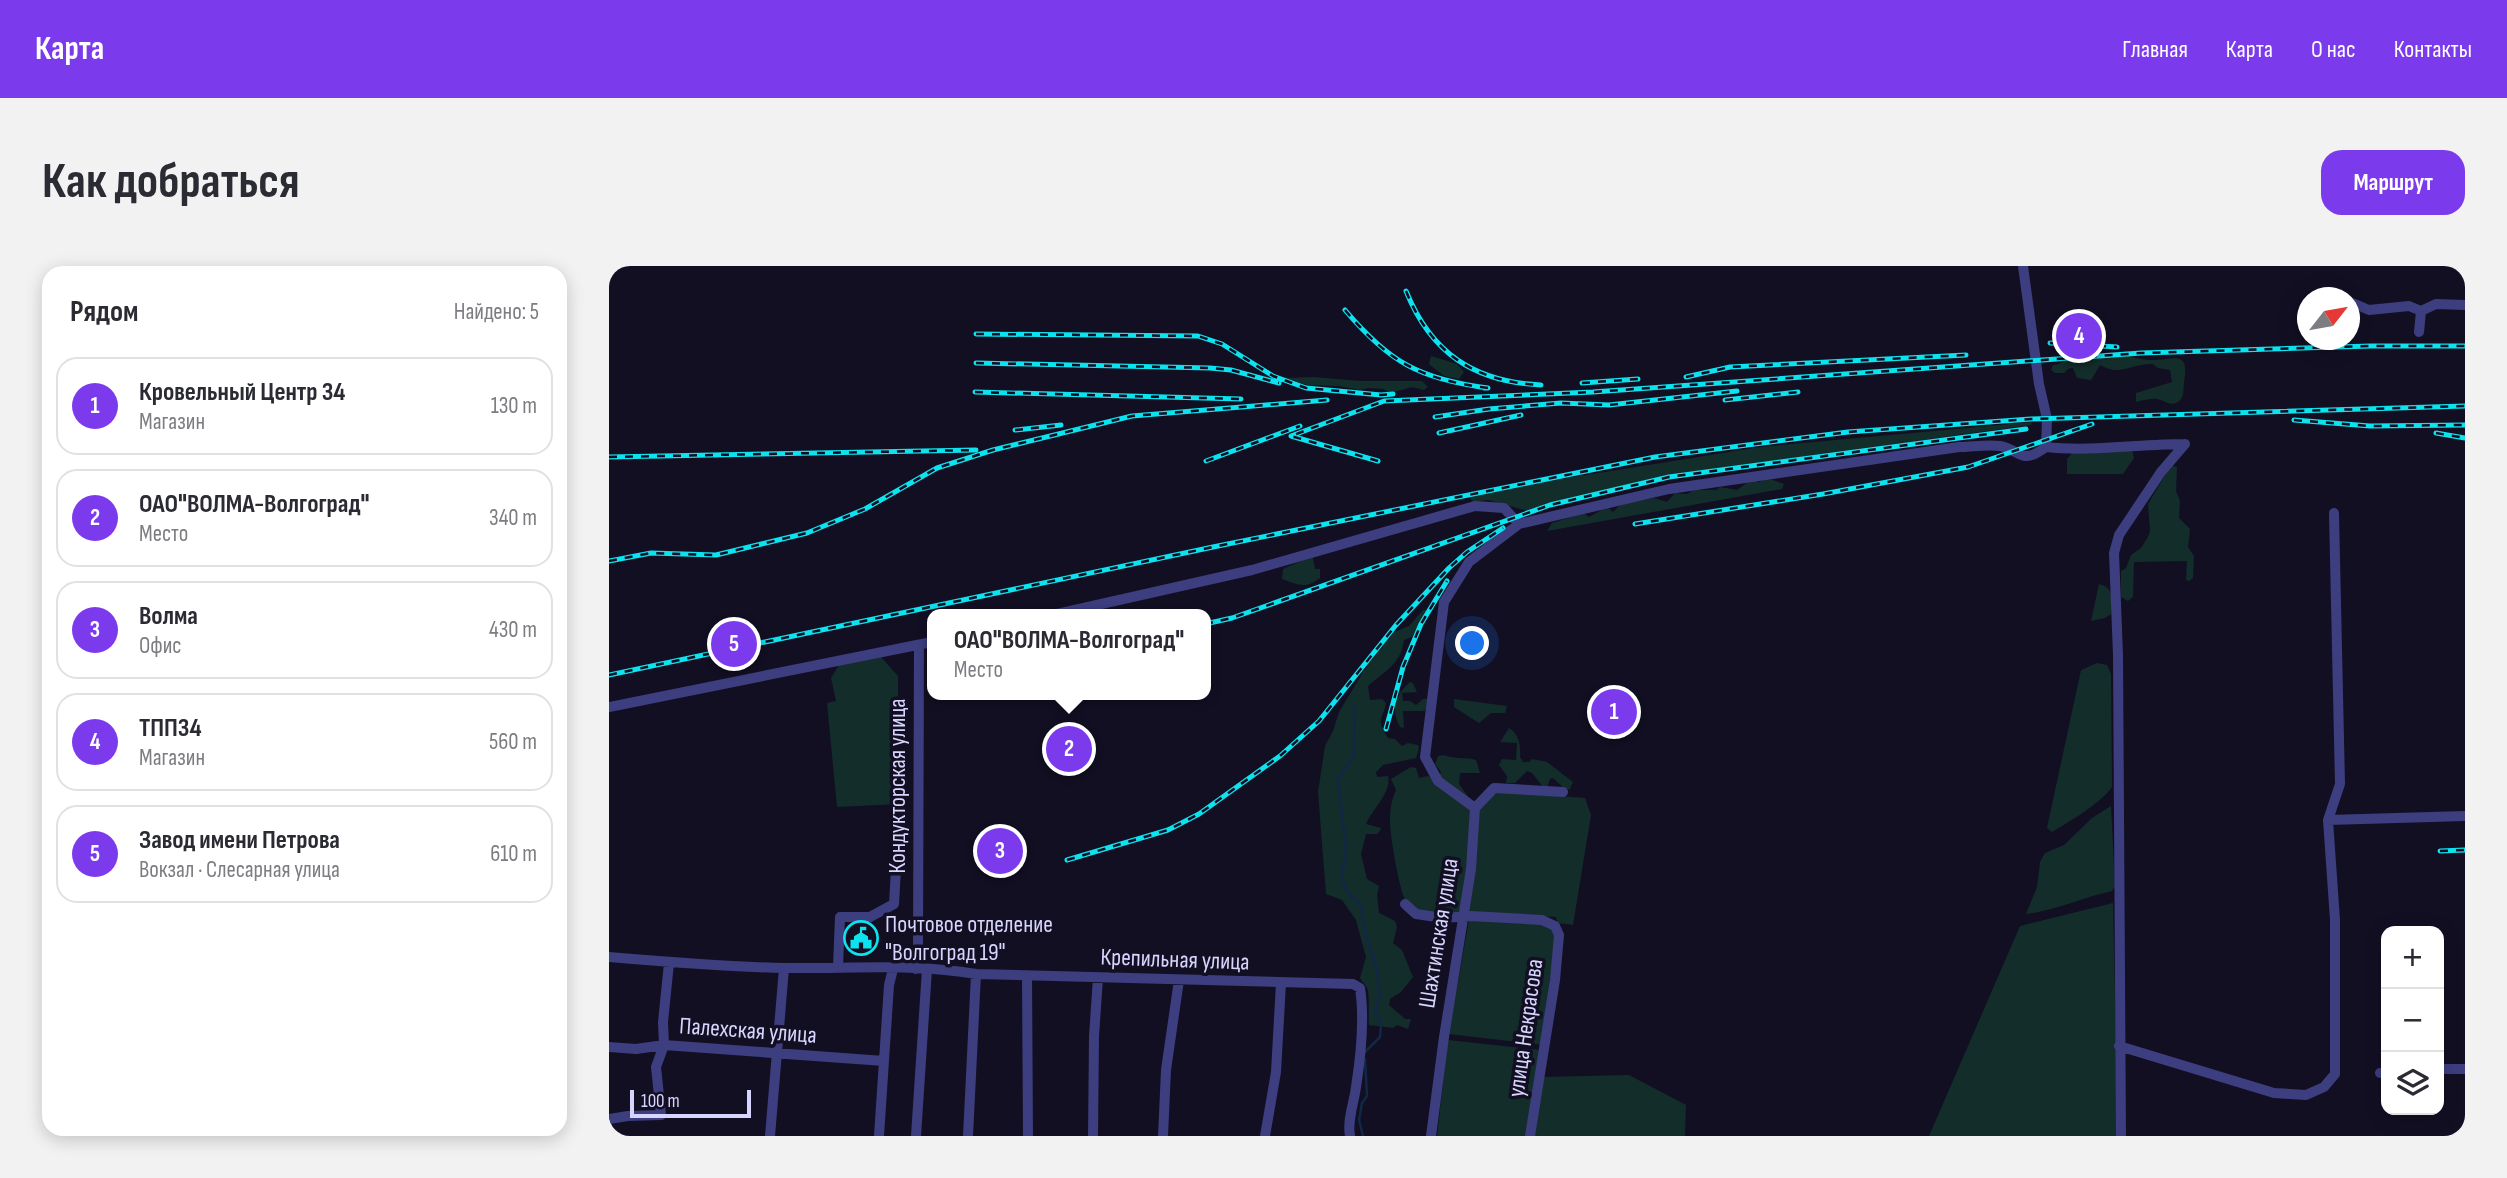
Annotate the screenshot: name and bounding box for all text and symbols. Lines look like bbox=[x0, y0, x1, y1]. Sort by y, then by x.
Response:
text: Карта bbox=[35, 29, 104, 69]
text: Главная bbox=[2122, 35, 2188, 64]
text: Карта bbox=[2226, 35, 2273, 64]
text: О нас bbox=[2311, 35, 2356, 64]
text: Контакты bbox=[2394, 35, 2472, 64]
button: Маршрут bbox=[2321, 150, 2465, 215]
text: Как добраться bbox=[42, 153, 300, 212]
north arrow bbox=[2297, 287, 2360, 350]
text: Рядом bbox=[70, 294, 138, 330]
text: Найдено: 5 bbox=[454, 298, 539, 326]
pin: 4 bbox=[2056, 310, 2102, 362]
text: Кровельный Центр 34 bbox=[139, 377, 345, 408]
text: 1 bbox=[90, 392, 100, 420]
text: 130 m bbox=[491, 392, 537, 420]
text: Магазин bbox=[139, 408, 205, 436]
text: ОАО"ВОЛМА-Волгоград" bbox=[139, 489, 369, 520]
text: 2 bbox=[90, 504, 100, 532]
text: 340 m bbox=[489, 504, 537, 532]
text: Место bbox=[139, 520, 188, 548]
text: Волма bbox=[139, 601, 198, 632]
popup bbox=[927, 609, 1211, 700]
text: 3 bbox=[90, 616, 100, 644]
text: 430 m bbox=[489, 616, 537, 644]
pin: 5 bbox=[711, 618, 757, 670]
text: ОАО"ВОЛМА-Волгоград" bbox=[954, 625, 1184, 656]
your location bbox=[1455, 626, 1489, 660]
text: Офис bbox=[139, 632, 182, 660]
text: Место bbox=[954, 656, 1003, 684]
pin: 1 bbox=[1591, 686, 1637, 738]
street label: Кондукторская улица bbox=[883, 698, 912, 874]
text: ТПП34 bbox=[139, 713, 202, 744]
pin: 2 bbox=[1046, 723, 1092, 775]
text: 4 bbox=[90, 728, 100, 756]
text: 560 m bbox=[489, 728, 537, 756]
text: Магазин bbox=[139, 744, 205, 772]
text: Завод имени Петрова bbox=[139, 825, 340, 856]
pin: 3 bbox=[977, 825, 1023, 877]
text: 5 bbox=[90, 840, 100, 868]
text: 610 m bbox=[490, 840, 537, 868]
text: Вокзал · Слесарная улица bbox=[139, 856, 340, 884]
street label: Шахтинская улица bbox=[1412, 856, 1465, 1010]
place label: Почтовое отделение "Волгоград 19" bbox=[885, 910, 1053, 967]
public building icon: Почтовое отделение "Волгоград 19" bbox=[842, 919, 880, 957]
map controls bbox=[2381, 926, 2444, 1115]
button: + bbox=[2381, 926, 2444, 989]
street label: Крепильная улица bbox=[1100, 942, 1250, 977]
street label: улица Некрасова bbox=[1501, 957, 1550, 1099]
button: − bbox=[2381, 989, 2444, 1052]
street label: Палехская улица bbox=[678, 1011, 818, 1050]
button: layers bbox=[2381, 1052, 2444, 1115]
scale bar bbox=[630, 1087, 751, 1119]
text: 100 m bbox=[641, 1090, 680, 1113]

